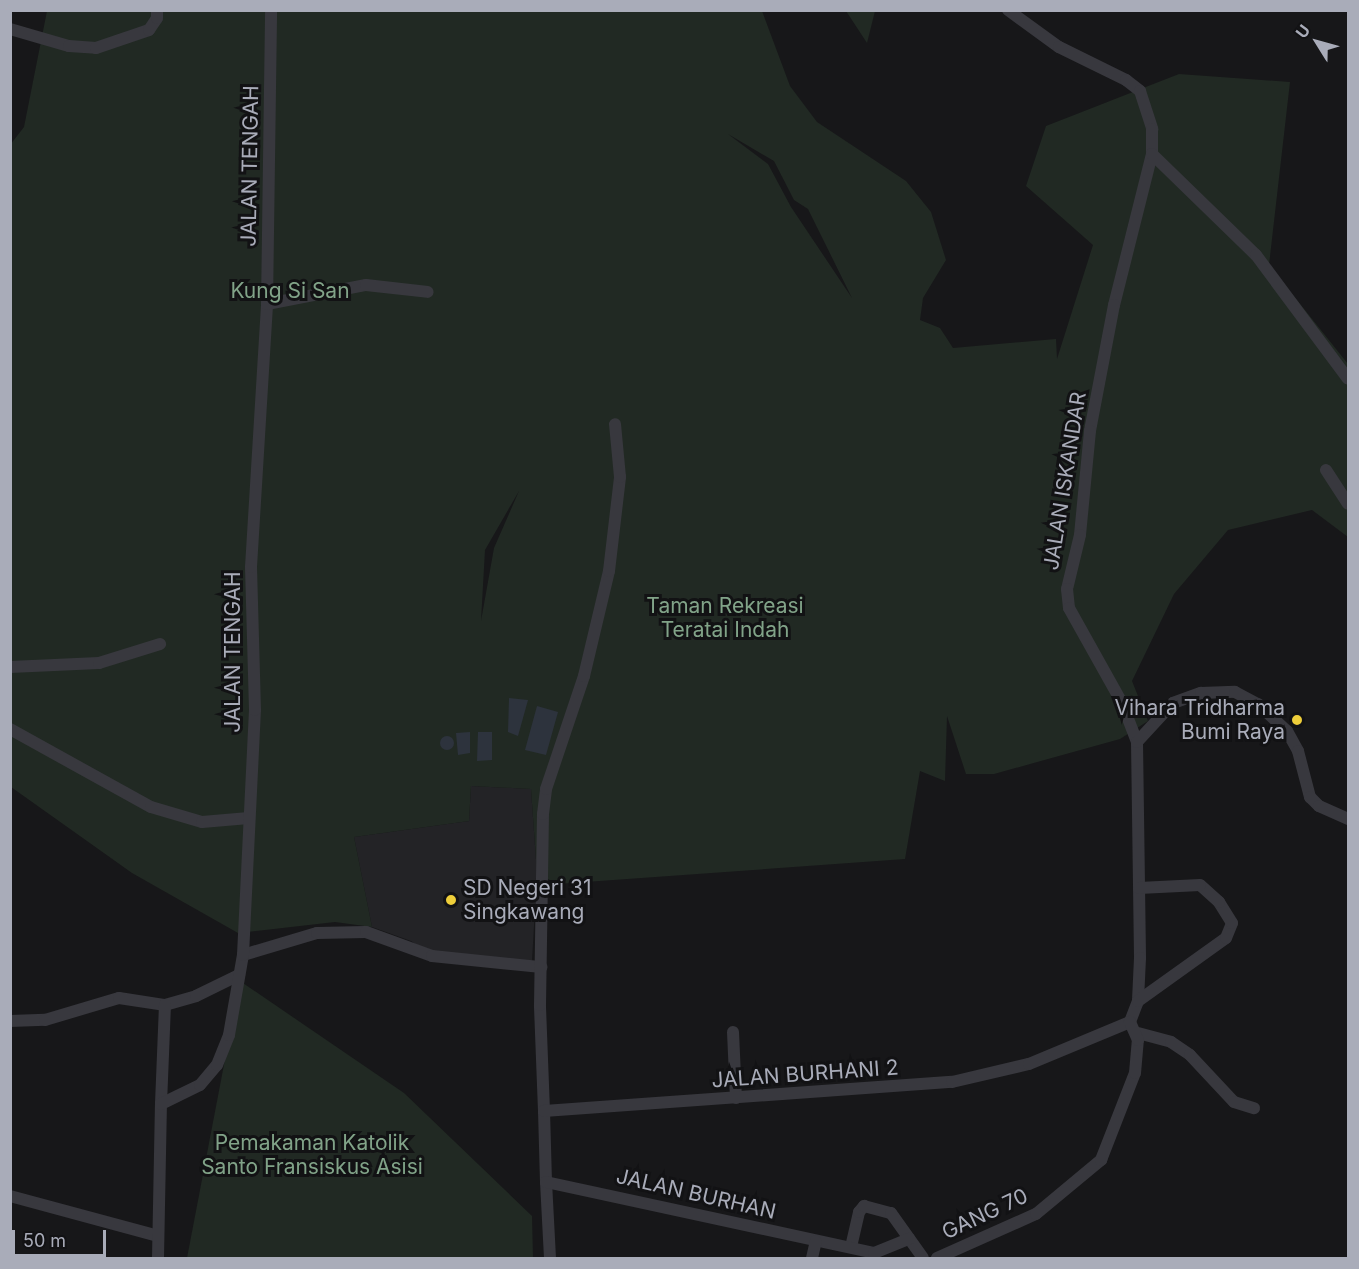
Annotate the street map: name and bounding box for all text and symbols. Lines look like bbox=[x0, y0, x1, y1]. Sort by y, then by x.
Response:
north arrow bbox=[1287, 12, 1347, 72]
text: U bbox=[1291, 20, 1314, 42]
street label: JALAN TENGAH bbox=[236, 85, 264, 247]
park label: Kung Si San bbox=[230, 278, 350, 304]
street label: JALAN ISKANDAR bbox=[1038, 390, 1092, 572]
street label: JALAN TENGAH bbox=[220, 571, 246, 733]
park label: Taman Rekreasi Teratai Indah bbox=[646, 593, 804, 643]
place label: Vihara Tridharma Bumi Raya bbox=[1114, 695, 1285, 745]
marker: Vihara Tridharma Bumi Raya bbox=[1290, 713, 1304, 727]
place label: SD Negeri 31 Singkawang bbox=[463, 875, 591, 925]
marker: SD Negeri 31 Singkawang bbox=[444, 893, 458, 907]
street label: JALAN BURHANI 2 bbox=[711, 1055, 899, 1093]
park label: Pemakaman Katolik Santo Fransiskus Asisi bbox=[201, 1130, 423, 1180]
street label: JALAN BURHAN bbox=[614, 1163, 778, 1225]
street label: GANG 70 bbox=[938, 1183, 1032, 1245]
scale bar bbox=[15, 1218, 110, 1256]
text: 50 m bbox=[23, 1230, 66, 1251]

